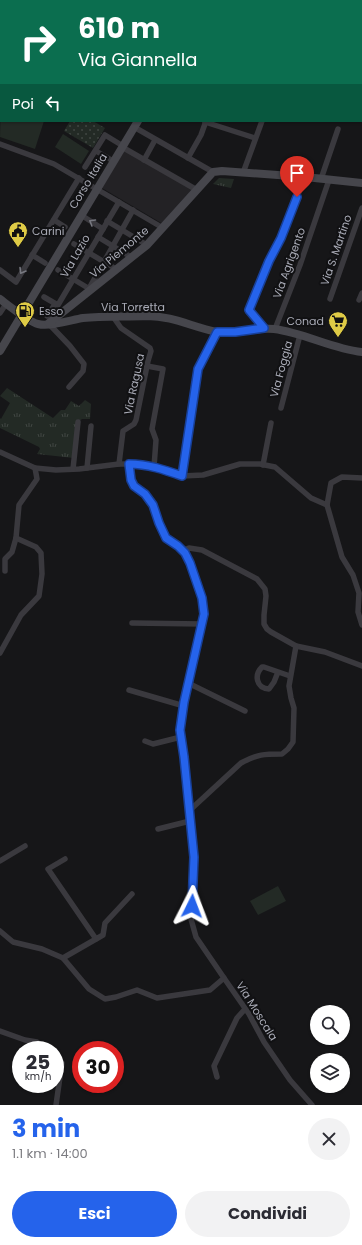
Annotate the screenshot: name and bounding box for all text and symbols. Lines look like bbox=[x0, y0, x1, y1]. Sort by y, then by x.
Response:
text: 610 m bbox=[78, 9, 160, 48]
icon: right bbox=[12, 16, 64, 68]
text: Via Giannella bbox=[78, 47, 197, 72]
icon: left bbox=[42, 92, 64, 114]
text: Poi bbox=[12, 93, 34, 114]
street label: Corso Italia bbox=[65, 150, 111, 212]
pin bbox=[280, 156, 314, 197]
icon: arrive bbox=[286, 162, 308, 184]
street label: Via S. Martino bbox=[316, 212, 356, 288]
one-way arrow bbox=[89, 219, 96, 227]
public building icon: Carini bbox=[7, 220, 29, 248]
street label: Via Piemonte bbox=[86, 222, 152, 281]
place label: Carini bbox=[32, 223, 65, 239]
street label: Via Agrigento bbox=[269, 225, 309, 301]
street label: Via Lazio bbox=[56, 231, 94, 281]
one-way arrow bbox=[20, 267, 27, 274]
street label: Via Torretta bbox=[101, 299, 165, 315]
fuel station icon: Esso bbox=[14, 300, 36, 328]
place label: Esso bbox=[39, 303, 63, 319]
supermarket icon: Conad bbox=[327, 310, 349, 338]
place label: Conad bbox=[287, 313, 324, 329]
street label: Via Foggia bbox=[266, 339, 296, 399]
street label: Via Ragusa bbox=[120, 352, 148, 416]
position arrow bbox=[171, 885, 213, 927]
street label: Via Moscala bbox=[232, 978, 282, 1044]
map controls bbox=[310, 1005, 350, 1093]
button: search bbox=[310, 1005, 350, 1045]
speed limit sign: 30 bbox=[72, 1041, 124, 1093]
text: 25 bbox=[26, 1048, 50, 1076]
button: layers bbox=[310, 1053, 350, 1093]
text: km/h bbox=[25, 1069, 51, 1084]
text: 3 min bbox=[12, 1112, 80, 1145]
button: close bbox=[308, 1118, 350, 1160]
text: 1.1 km · 14:00 bbox=[12, 1144, 88, 1163]
button: Esci bbox=[12, 1191, 177, 1237]
button: Condividi bbox=[185, 1191, 350, 1237]

